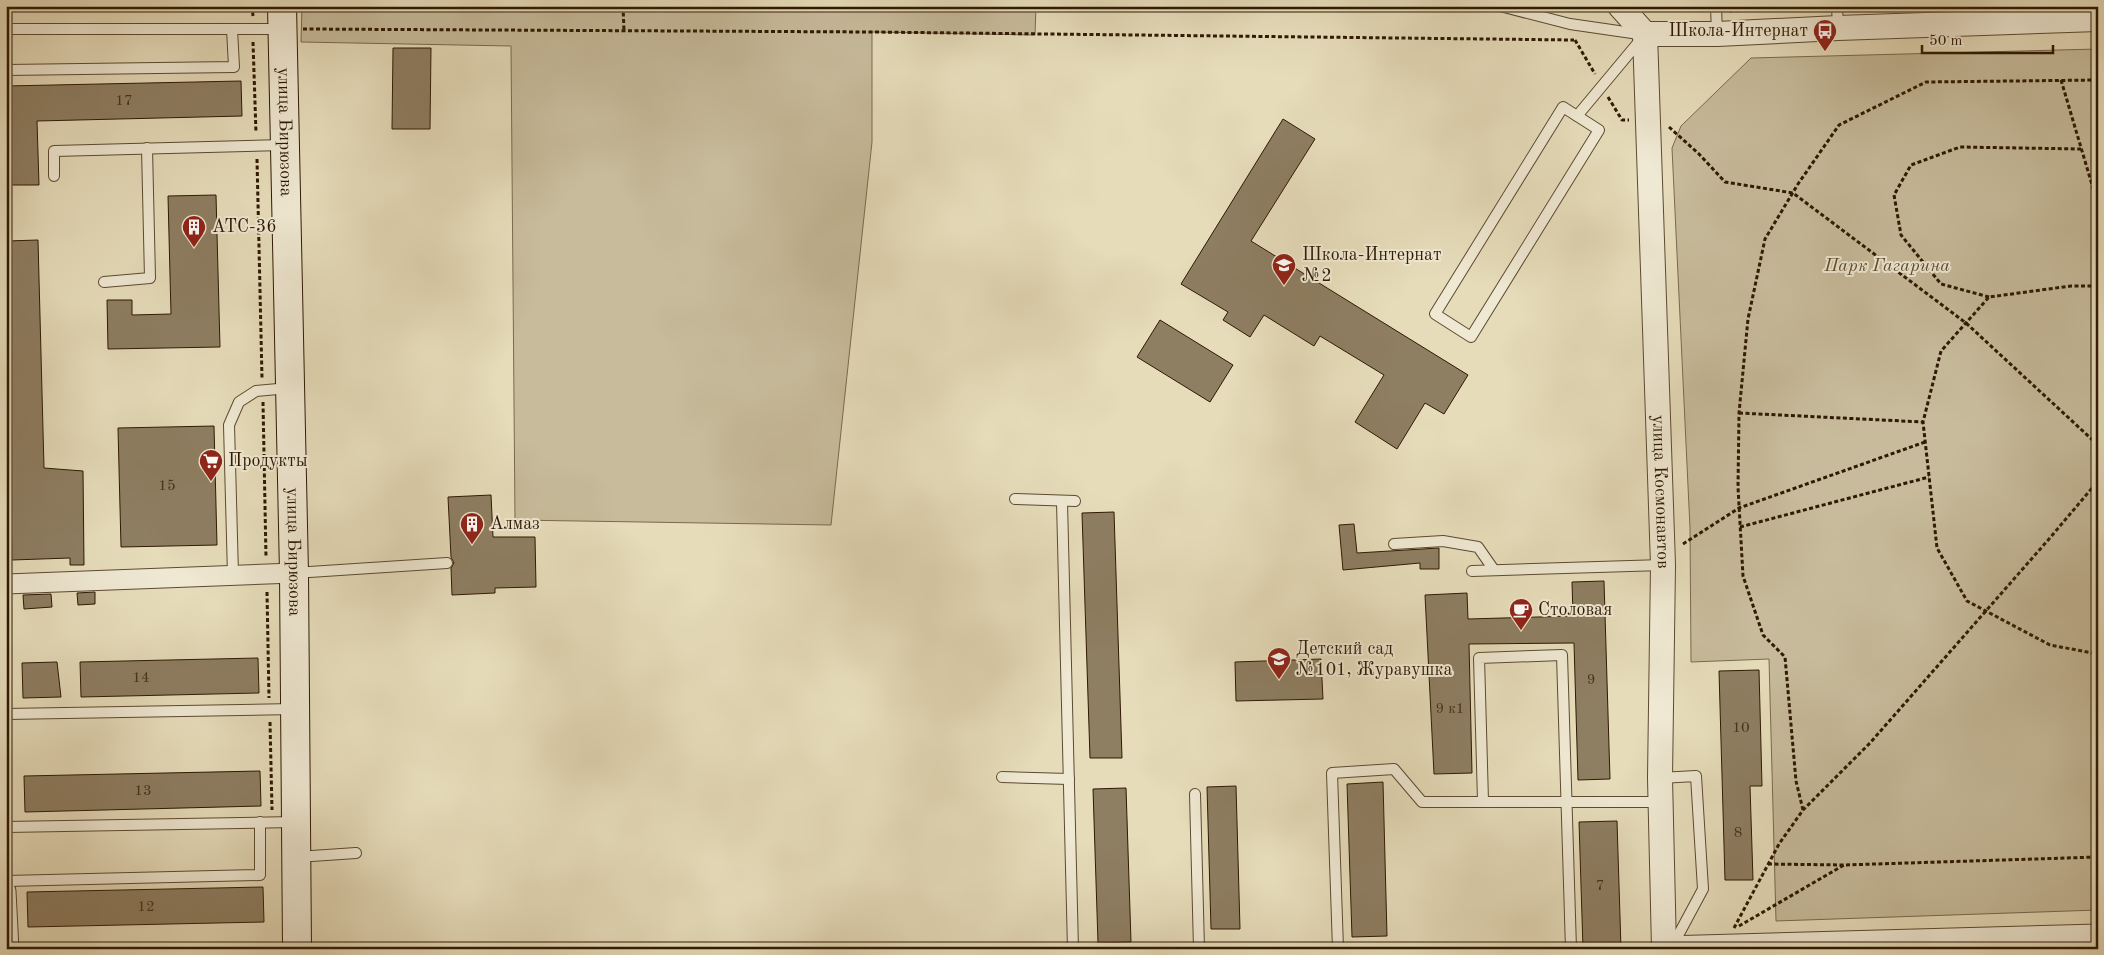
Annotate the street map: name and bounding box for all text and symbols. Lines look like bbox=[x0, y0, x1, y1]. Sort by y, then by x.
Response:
bus stop icon: Школа-Интернат bbox=[1812, 18, 1838, 52]
place label: Школа-Интернат bbox=[1669, 22, 1808, 40]
scale bar bbox=[1922, 22, 2053, 54]
text: 50 m bbox=[1929, 34, 1963, 49]
street label: улица Бирюзова bbox=[274, 67, 295, 197]
house number: 17 bbox=[115, 94, 133, 109]
building icon: АТС-36 bbox=[181, 214, 207, 248]
place label: АТС-36 bbox=[212, 218, 277, 236]
place label: Школа-Интернат №2 bbox=[1302, 246, 1442, 285]
school or university icon: Школа-Интернат №2 bbox=[1271, 252, 1297, 286]
park label: Парк Гагарина bbox=[1823, 257, 1950, 275]
street label: улица Космонавтов bbox=[1649, 415, 1672, 569]
supermarket icon: Продукты bbox=[198, 448, 224, 482]
place label: Продукты bbox=[228, 452, 308, 470]
house number: 15 bbox=[158, 479, 176, 494]
street label: улица Бирюзова bbox=[283, 487, 303, 617]
building icon: Алмаз bbox=[459, 511, 485, 545]
place label: Алмаз bbox=[490, 515, 540, 533]
cafe icon: Столовая bbox=[1508, 597, 1534, 631]
place label: Столовая bbox=[1538, 601, 1612, 619]
place label: Детский сад №101, Журавушка bbox=[1296, 640, 1452, 679]
school or university icon: Детский сад №101, Журавушка bbox=[1266, 646, 1292, 680]
house number: 14 bbox=[132, 671, 150, 686]
house number: 9 bbox=[1587, 673, 1595, 688]
house number: 9 к1 bbox=[1435, 702, 1465, 717]
house number: 10 bbox=[1732, 721, 1750, 736]
house number: 13 bbox=[134, 784, 152, 799]
house number: 8 bbox=[1734, 826, 1742, 841]
house number: 7 bbox=[1596, 879, 1604, 894]
house number: 12 bbox=[137, 900, 155, 915]

